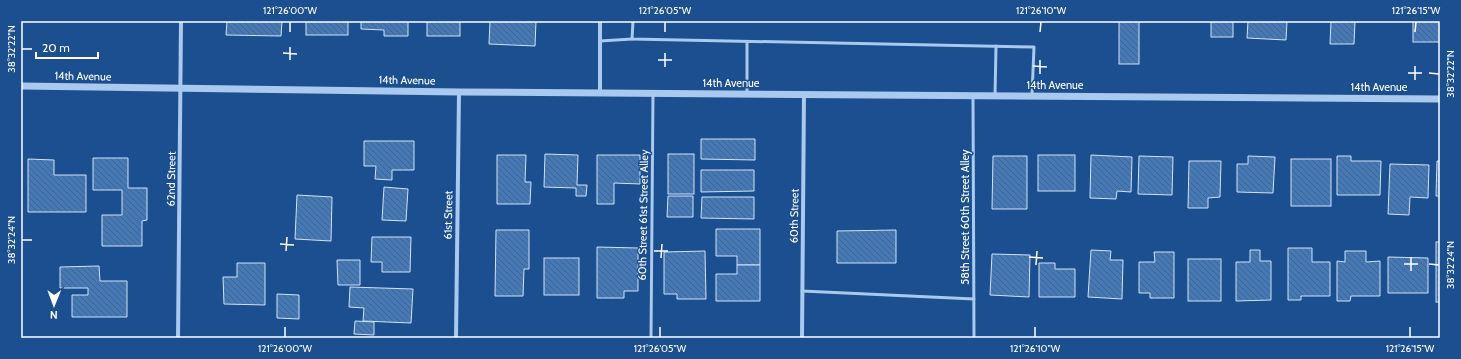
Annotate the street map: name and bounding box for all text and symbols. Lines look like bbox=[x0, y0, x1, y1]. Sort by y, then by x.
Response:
text: 121°26'00"W bbox=[263, 4, 318, 17]
text: 121°26'05"W bbox=[639, 4, 692, 17]
text: 121°26'10"W bbox=[1016, 4, 1067, 17]
text: 121°26'15"W bbox=[1392, 4, 1441, 17]
text: 38°32'22"N bbox=[5, 25, 18, 73]
scale bar bbox=[36, 34, 98, 60]
text: 20 m bbox=[42, 40, 70, 55]
text: 38°32'22"N bbox=[1444, 50, 1457, 98]
street label: 14th Avenue bbox=[54, 69, 112, 84]
street label: 14th Avenue bbox=[378, 73, 436, 88]
street label: 14th Avenue bbox=[703, 76, 760, 90]
street label: 14th Avenue bbox=[1027, 78, 1084, 92]
street label: 14th Avenue bbox=[1351, 80, 1408, 94]
street label: 60th Street 61st Street Alley bbox=[635, 149, 651, 281]
street label: 58th Street 60th Street Alley bbox=[958, 149, 972, 285]
street label: 62nd Street bbox=[164, 151, 178, 207]
street label: 60th Street bbox=[787, 188, 801, 243]
street label: 61st Street bbox=[441, 190, 455, 240]
text: 38°32'24"N bbox=[5, 216, 18, 264]
text: 38°32'24"N bbox=[1444, 241, 1457, 289]
north arrow bbox=[34, 285, 74, 325]
text: N bbox=[50, 308, 58, 322]
text: 121°26'00"W bbox=[258, 342, 313, 355]
text: 121°26'05"W bbox=[634, 342, 687, 355]
text: 121°26'10"W bbox=[1010, 342, 1061, 355]
text: 121°26'15"W bbox=[1386, 342, 1435, 355]

